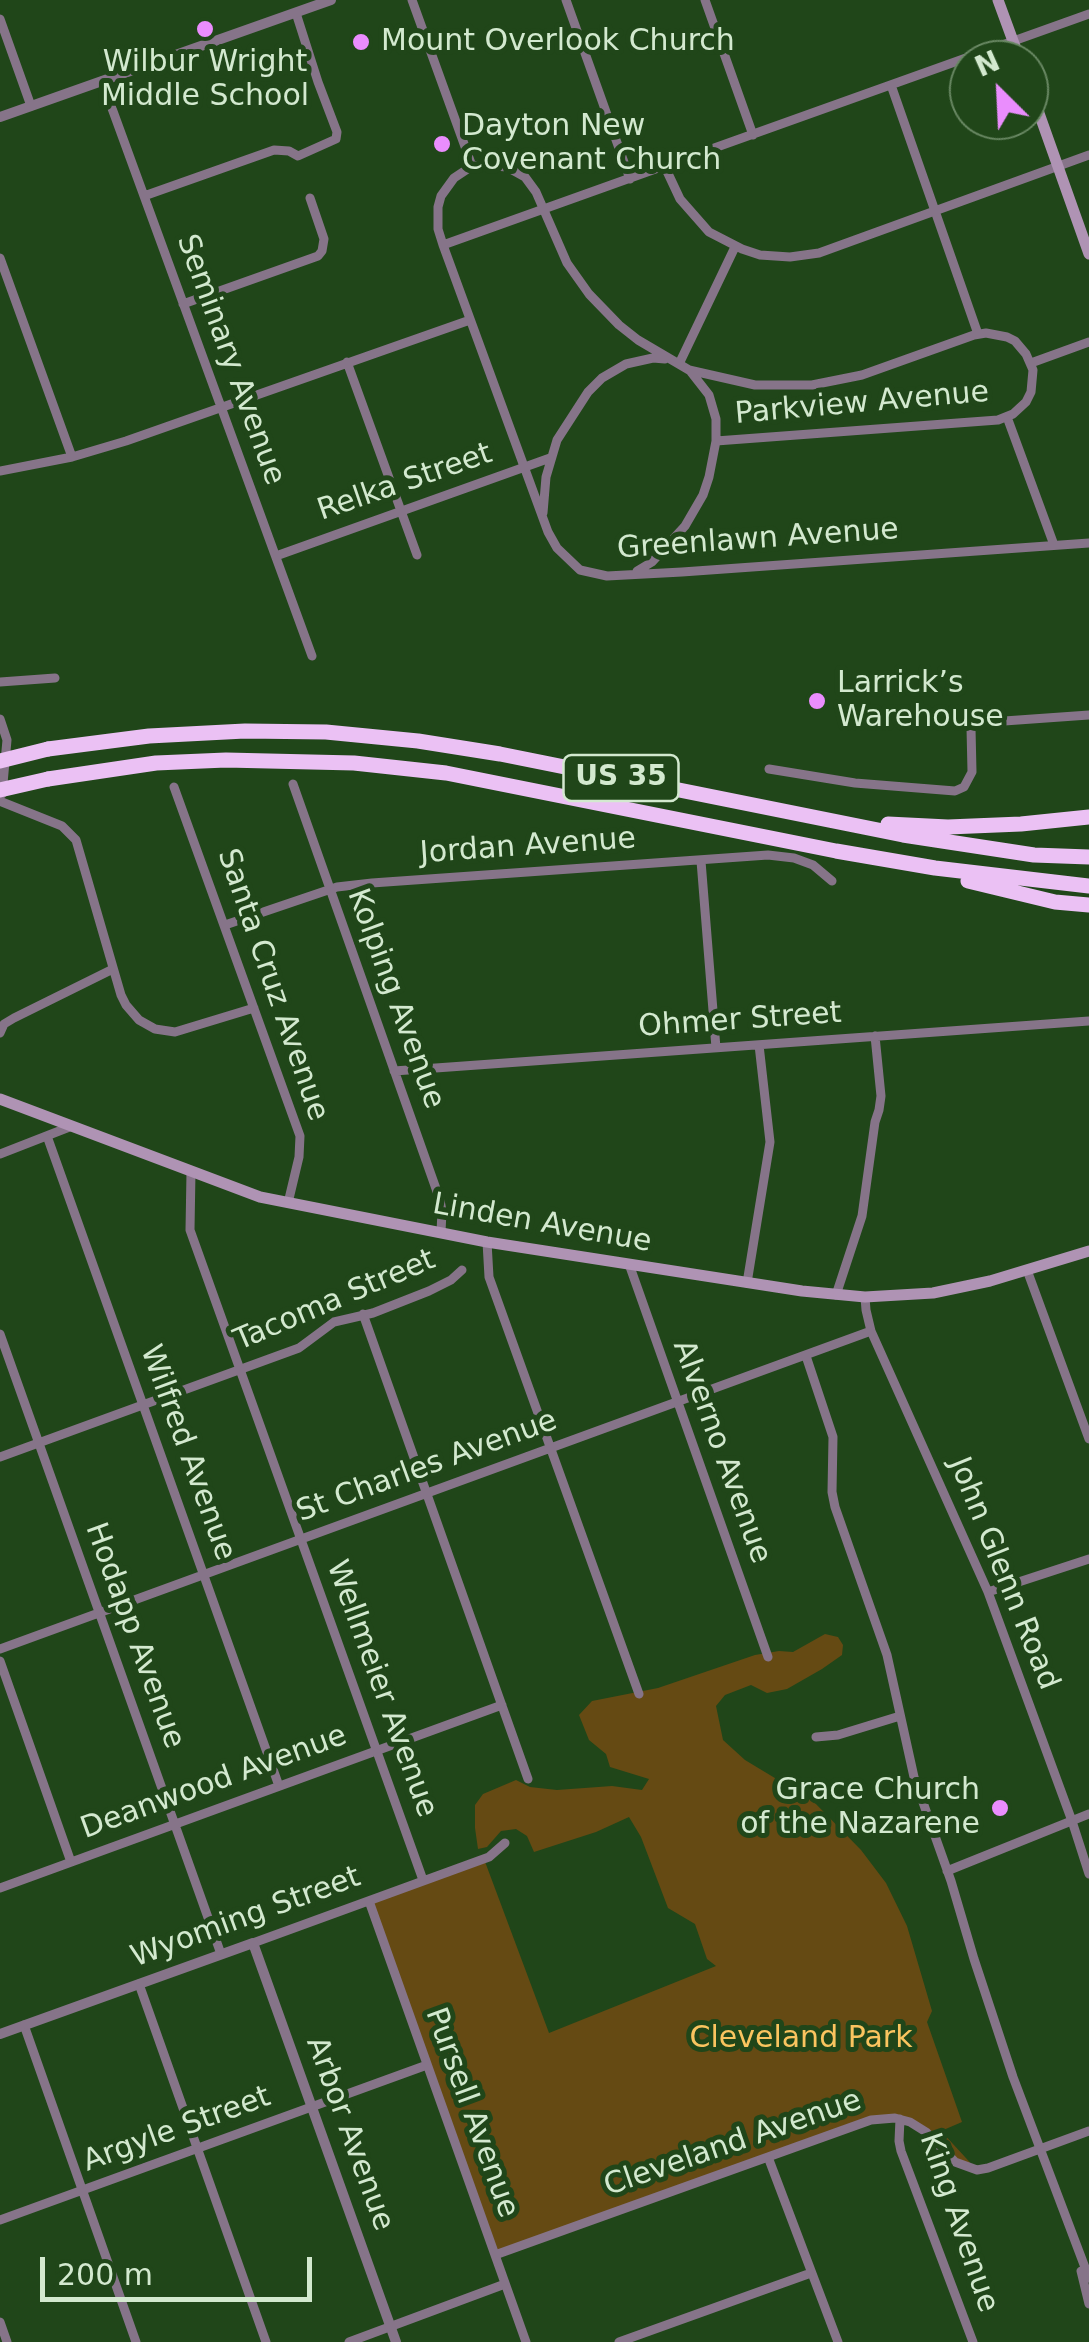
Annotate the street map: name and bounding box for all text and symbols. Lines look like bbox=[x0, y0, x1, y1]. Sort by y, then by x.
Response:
marker: Wilbur Wright Middle School bbox=[194, 18, 216, 40]
place label: Mount Overlook Church bbox=[381, 24, 735, 60]
marker: Mount Overlook Church bbox=[350, 31, 372, 53]
north arrow bbox=[949, 40, 1049, 140]
text: N bbox=[970, 44, 1005, 84]
place label: Wilbur Wright Middle School bbox=[101, 45, 309, 116]
place label: Dayton New Covenant Church bbox=[462, 109, 721, 180]
marker: Dayton New Covenant Church bbox=[431, 133, 453, 155]
street label: Seminary Avenue bbox=[168, 230, 292, 490]
street label: Parkview Avenue bbox=[733, 375, 991, 433]
street label: Relka Street bbox=[313, 436, 497, 530]
street label: Greenlawn Avenue bbox=[616, 512, 900, 568]
place label: Larrick’s Warehouse bbox=[837, 666, 1004, 736]
marker: Larrick’s Warehouse bbox=[806, 690, 828, 712]
road number: US 35 bbox=[564, 755, 678, 801]
street label: Jordan Avenue bbox=[419, 821, 637, 873]
street label: Santa Cruz Avenue bbox=[209, 844, 335, 1126]
street label: Kolping Avenue bbox=[339, 884, 451, 1114]
street label: Ohmer Street bbox=[637, 996, 843, 1046]
street label: Linden Avenue bbox=[430, 1187, 654, 1261]
street label: Tacoma Street bbox=[229, 1242, 441, 1360]
street label: Alverno Avenue bbox=[664, 1335, 778, 1569]
street label: Wilfred Avenue bbox=[131, 1340, 243, 1566]
street label: St Charles Avenue bbox=[292, 1403, 562, 1531]
street label: John Glenn Road bbox=[940, 1452, 1066, 1696]
street label: Hodapp Avenue bbox=[76, 1518, 192, 1754]
street label: Wellmeier Avenue bbox=[318, 1556, 444, 1822]
street label: Deanwood Avenue bbox=[76, 1718, 352, 1848]
place label: Grace Church of the Nazarene bbox=[740, 1773, 980, 1844]
marker: Grace Church of the Nazarene bbox=[989, 1797, 1011, 1819]
street label: Wyoming Street bbox=[126, 1860, 366, 1976]
street label: Pursell Avenue bbox=[416, 2003, 526, 2223]
park label: Cleveland Park bbox=[689, 2021, 913, 2057]
street label: Arbor Avenue bbox=[297, 2032, 401, 2236]
street label: Argyle Street bbox=[78, 2079, 276, 2181]
street label: Cleveland Avenue bbox=[600, 2083, 866, 2205]
street label: King Avenue bbox=[911, 2129, 1005, 2317]
scale bar bbox=[45, 2237, 318, 2299]
text: 200 m bbox=[57, 2257, 153, 2292]

